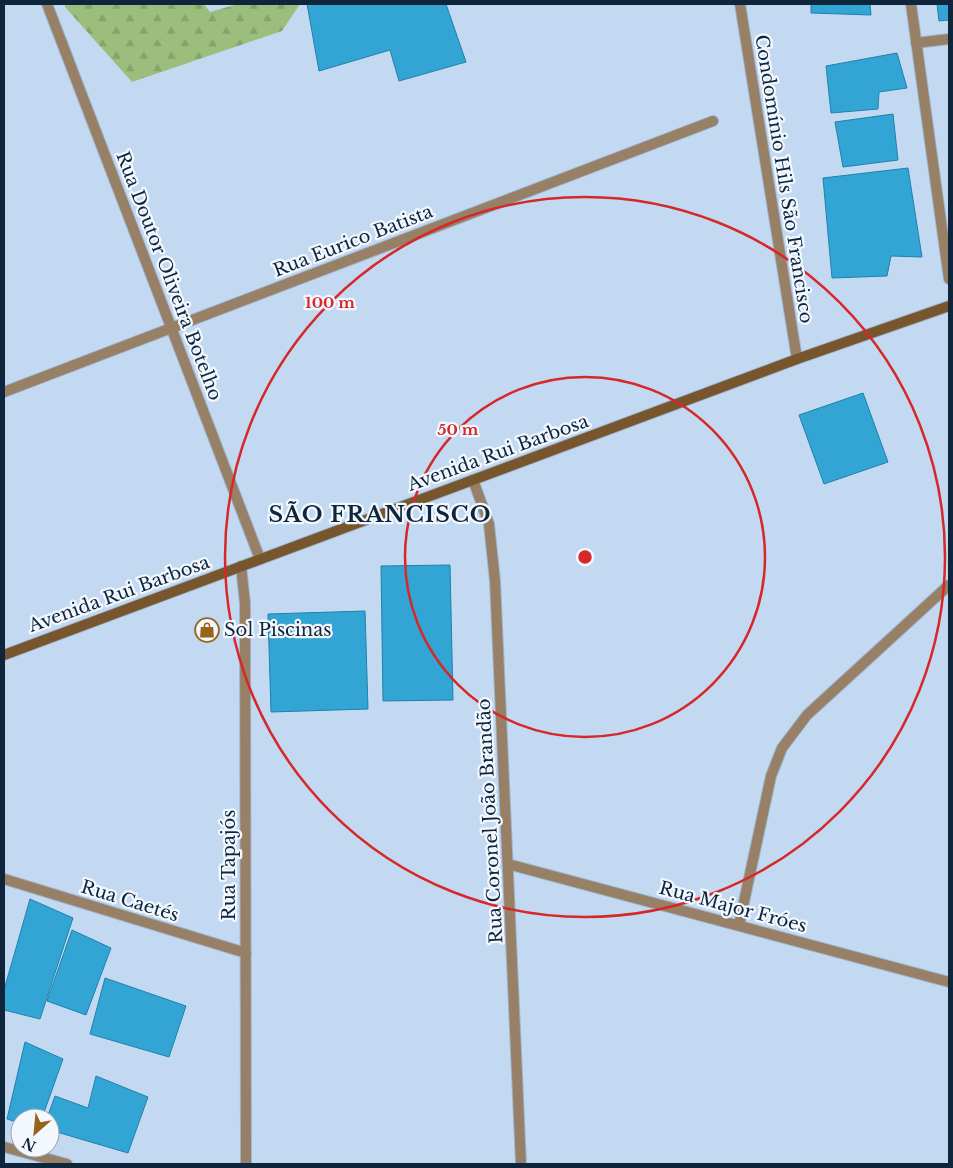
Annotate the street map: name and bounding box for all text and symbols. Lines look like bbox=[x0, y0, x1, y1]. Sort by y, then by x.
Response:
street label: Condomínio Hils São Francisco bbox=[750, 33, 818, 325]
street label: Rua Doutor Oliveira Botelho bbox=[111, 148, 227, 404]
street label: Rua Eurico Batista bbox=[270, 200, 436, 282]
text: 100 m bbox=[305, 293, 355, 312]
street label: Avenida Rui Barbosa bbox=[404, 410, 592, 496]
text: 50 m bbox=[438, 420, 479, 439]
district label: SÃO FRANCISCO bbox=[268, 500, 492, 528]
centre of rings bbox=[576, 548, 594, 566]
street label: Avenida Rui Barbosa bbox=[25, 551, 213, 637]
shop icon: Sol Piscinas bbox=[194, 617, 220, 643]
place label: Sol Piscinas bbox=[224, 619, 331, 641]
street label: Rua Coronel João Brandão bbox=[473, 698, 507, 944]
street label: Rua Tapajós bbox=[218, 810, 240, 920]
street label: Rua Caetés bbox=[78, 876, 182, 926]
street label: Rua Major Fróes bbox=[657, 877, 809, 937]
north arrow bbox=[10, 1108, 60, 1158]
text: N bbox=[19, 1134, 39, 1156]

